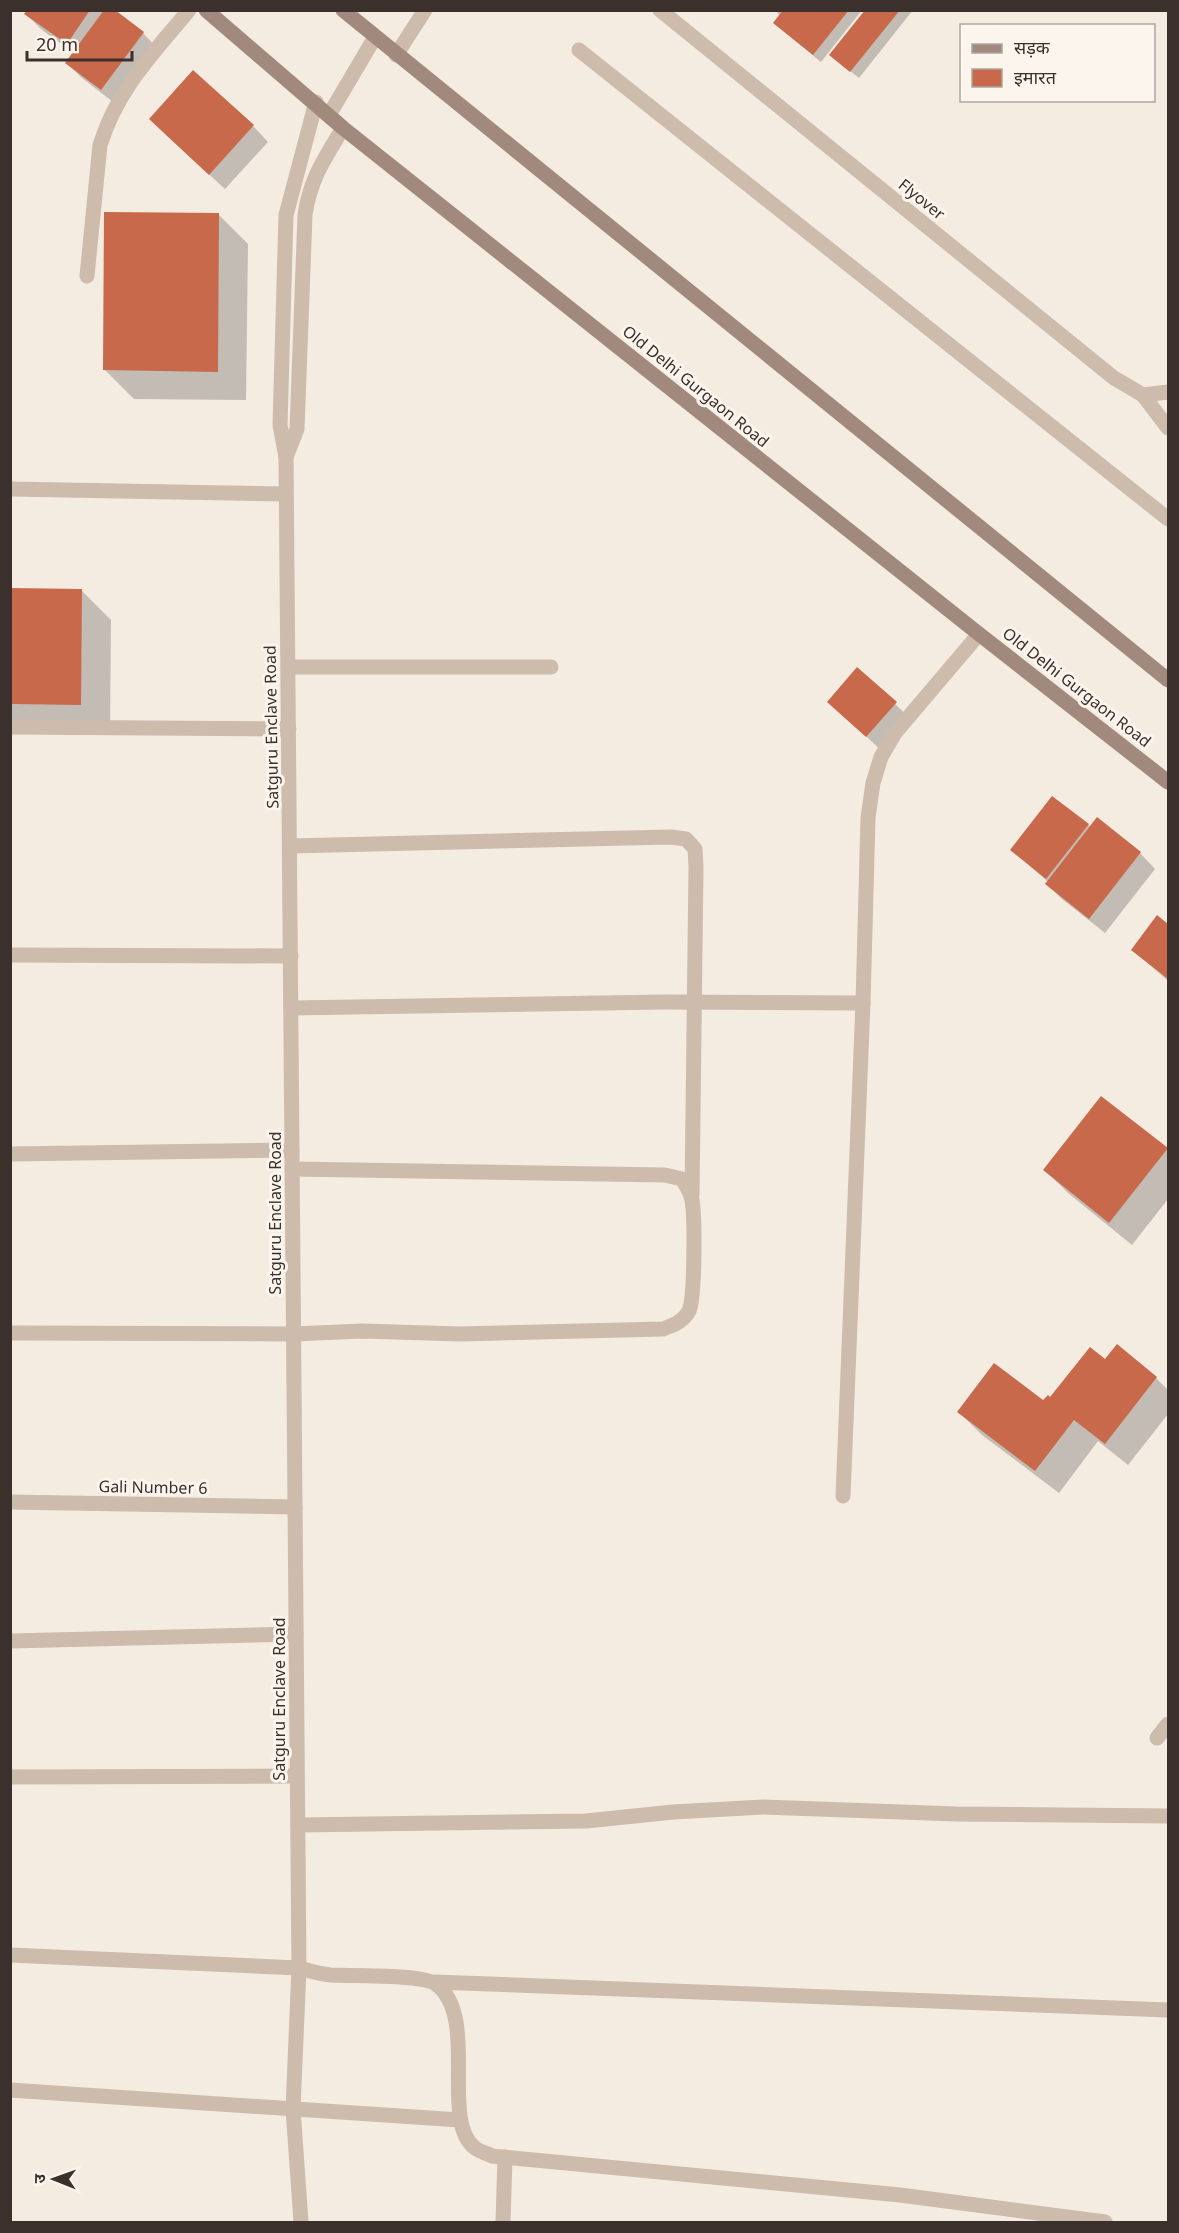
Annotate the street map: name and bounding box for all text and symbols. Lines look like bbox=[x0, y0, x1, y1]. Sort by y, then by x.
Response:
scale bar bbox=[27, 24, 132, 62]
legend bbox=[960, 24, 1155, 102]
text: 20 m bbox=[36, 32, 78, 56]
text: सड़क bbox=[1014, 35, 1051, 59]
text: इमारत bbox=[1014, 65, 1057, 89]
street label: Flyover bbox=[894, 174, 950, 225]
street label: Old Delhi Gurgaon Road bbox=[618, 320, 774, 452]
street label: Old Delhi Gurgaon Road bbox=[998, 622, 1156, 752]
street label: Satguru Enclave Road bbox=[259, 645, 283, 809]
street label: Satguru Enclave Road bbox=[264, 1131, 286, 1295]
street label: Gali Number 6 bbox=[98, 1475, 208, 1499]
street label: Satguru Enclave Road bbox=[268, 1617, 290, 1781]
north arrow bbox=[24, 2149, 84, 2209]
text: उ bbox=[28, 2173, 50, 2184]

